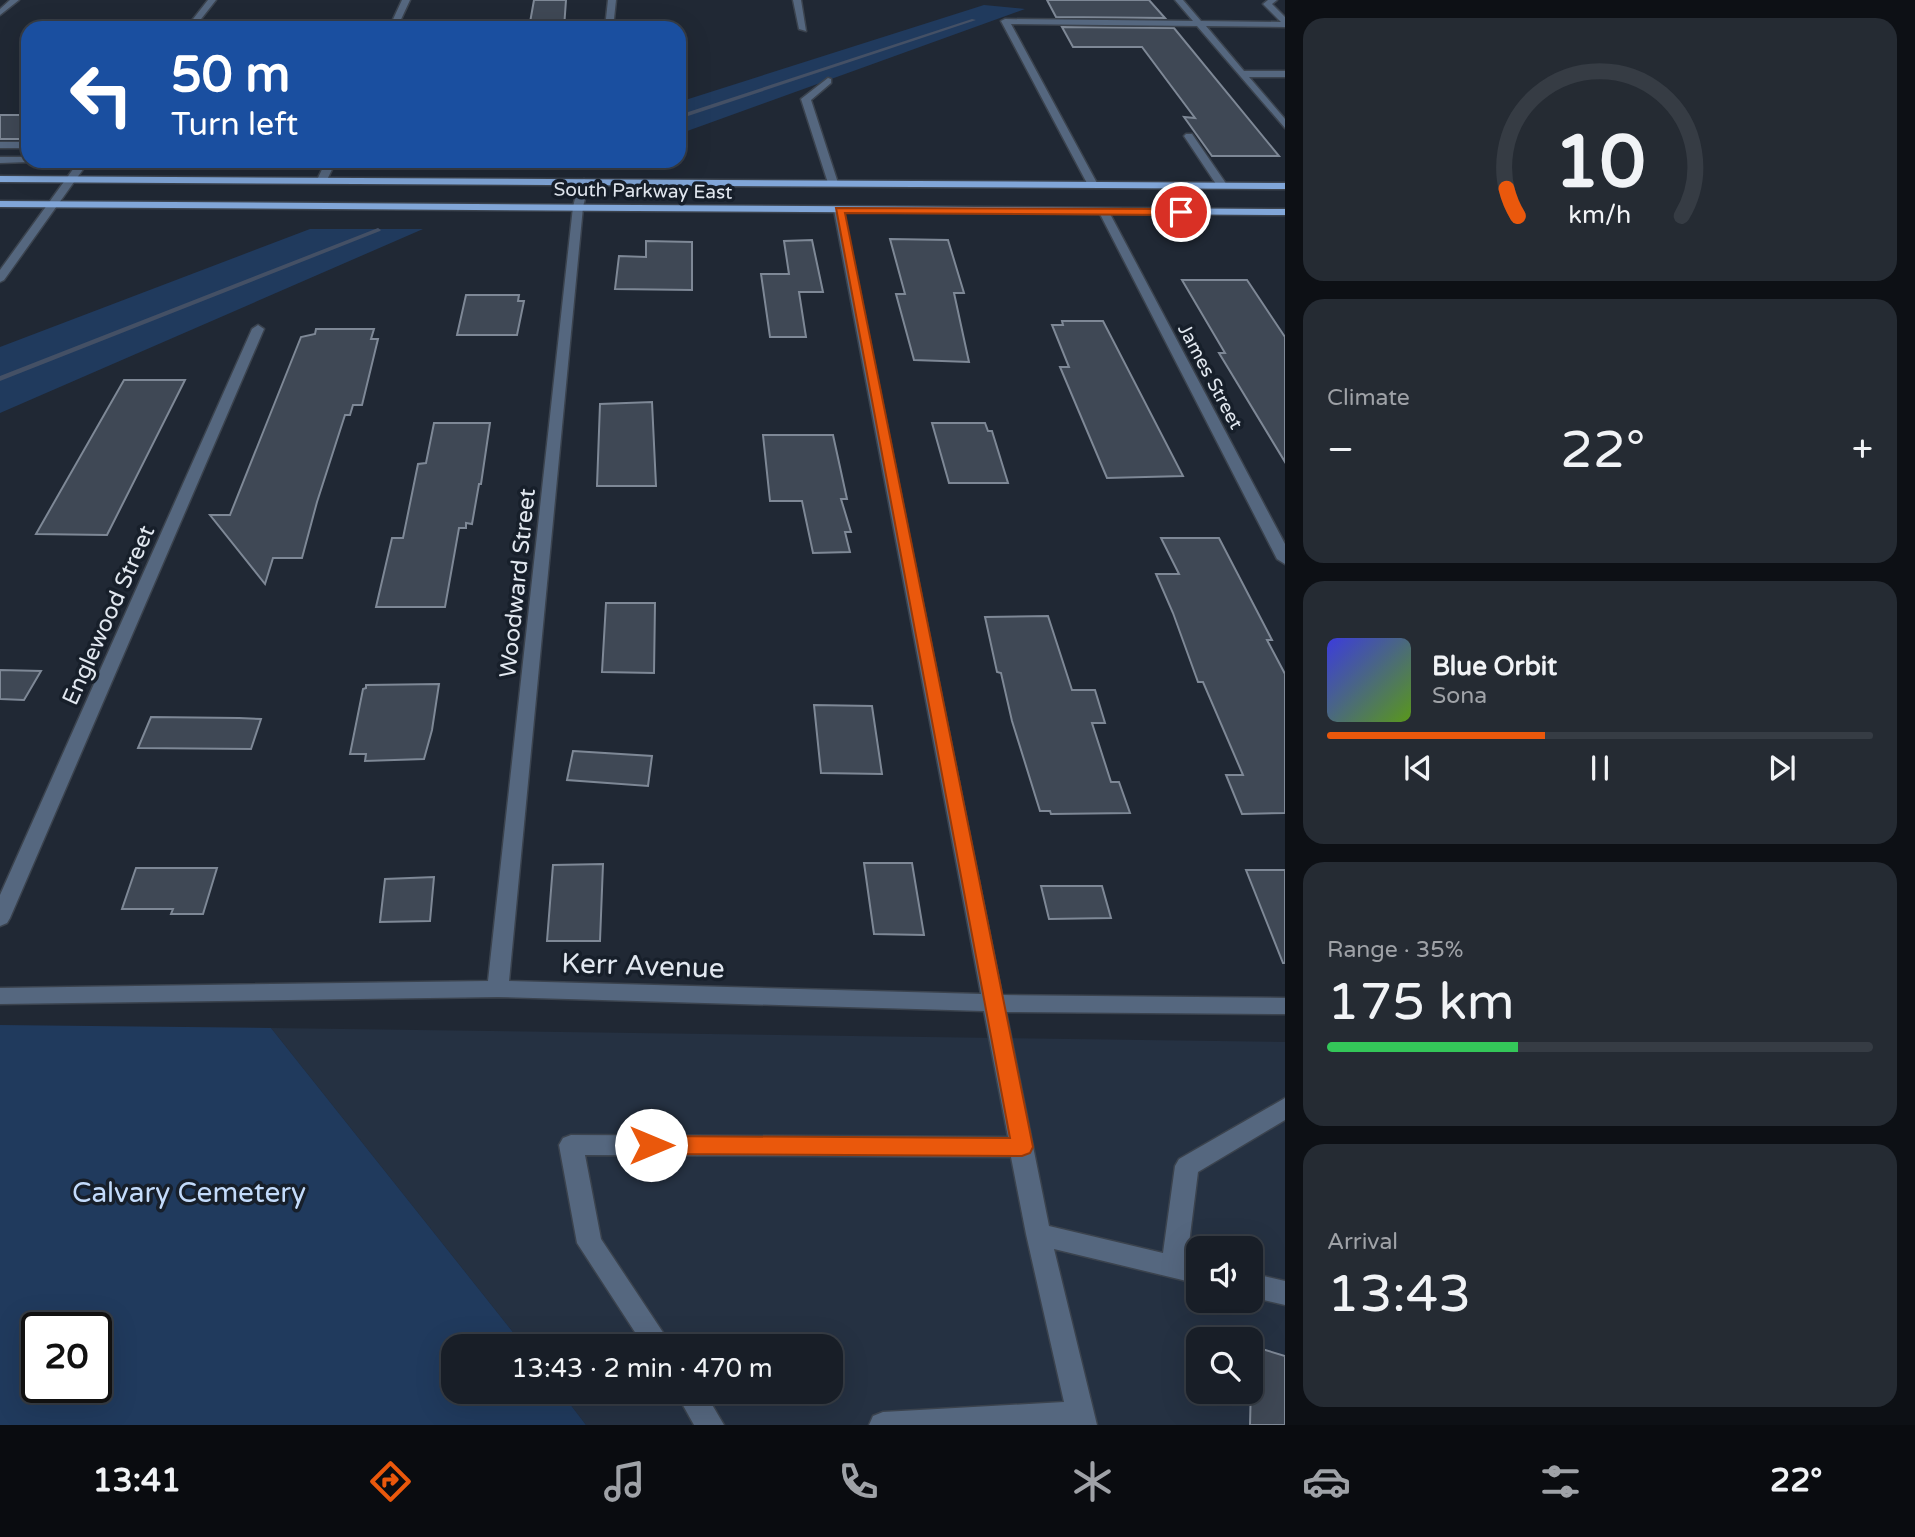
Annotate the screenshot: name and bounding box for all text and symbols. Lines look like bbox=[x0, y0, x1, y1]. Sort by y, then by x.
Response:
text: 50 m bbox=[171, 46, 290, 105]
icon: left bbox=[56, 49, 147, 140]
text: Turn left bbox=[171, 106, 298, 144]
text: 10 bbox=[1554, 119, 1646, 207]
street label: South Parkway East bbox=[553, 178, 733, 204]
pin bbox=[1151, 182, 1211, 242]
icon: arrive bbox=[1162, 193, 1200, 231]
text: km/h bbox=[1569, 200, 1631, 230]
street label: James Street bbox=[1173, 320, 1247, 433]
text: Climate bbox=[1327, 384, 1410, 412]
text: 22° bbox=[1560, 419, 1645, 482]
text: − bbox=[1327, 427, 1354, 473]
text: + bbox=[1852, 427, 1873, 473]
street label: Woodward Street bbox=[494, 487, 542, 679]
street label: Englewood Street bbox=[57, 521, 161, 710]
text: Blue Orbit bbox=[1432, 651, 1557, 682]
text: Sona bbox=[1432, 682, 1487, 710]
icon: previous bbox=[1399, 749, 1437, 787]
icon: pause bbox=[1581, 749, 1619, 787]
icon: next bbox=[1763, 749, 1801, 787]
text: Range · 35% bbox=[1327, 936, 1463, 964]
street label: Kerr Avenue bbox=[561, 946, 725, 986]
text: 175 km bbox=[1327, 971, 1515, 1034]
position arrow bbox=[614, 1108, 688, 1182]
park label: Calvary Cemetery bbox=[72, 1176, 306, 1210]
text: Arrival bbox=[1327, 1228, 1398, 1256]
map controls bbox=[1186, 1236, 1263, 1404]
button: sound bbox=[1186, 1236, 1263, 1313]
text: 13:43 bbox=[1327, 1263, 1471, 1326]
speed limit sign: 20 bbox=[21, 1312, 112, 1403]
button: search bbox=[1186, 1327, 1263, 1404]
text: 13:43 · 2 min · 470 m bbox=[511, 1353, 773, 1384]
icon: directions bbox=[366, 1457, 415, 1506]
icon: music bbox=[600, 1457, 649, 1506]
icon: phone bbox=[834, 1457, 883, 1506]
icon: climate bbox=[1068, 1457, 1117, 1506]
icon: car bbox=[1302, 1457, 1351, 1506]
icon: filters bbox=[1536, 1457, 1585, 1506]
text: 13:41 bbox=[92, 1462, 181, 1500]
text: 22° bbox=[1770, 1462, 1822, 1500]

